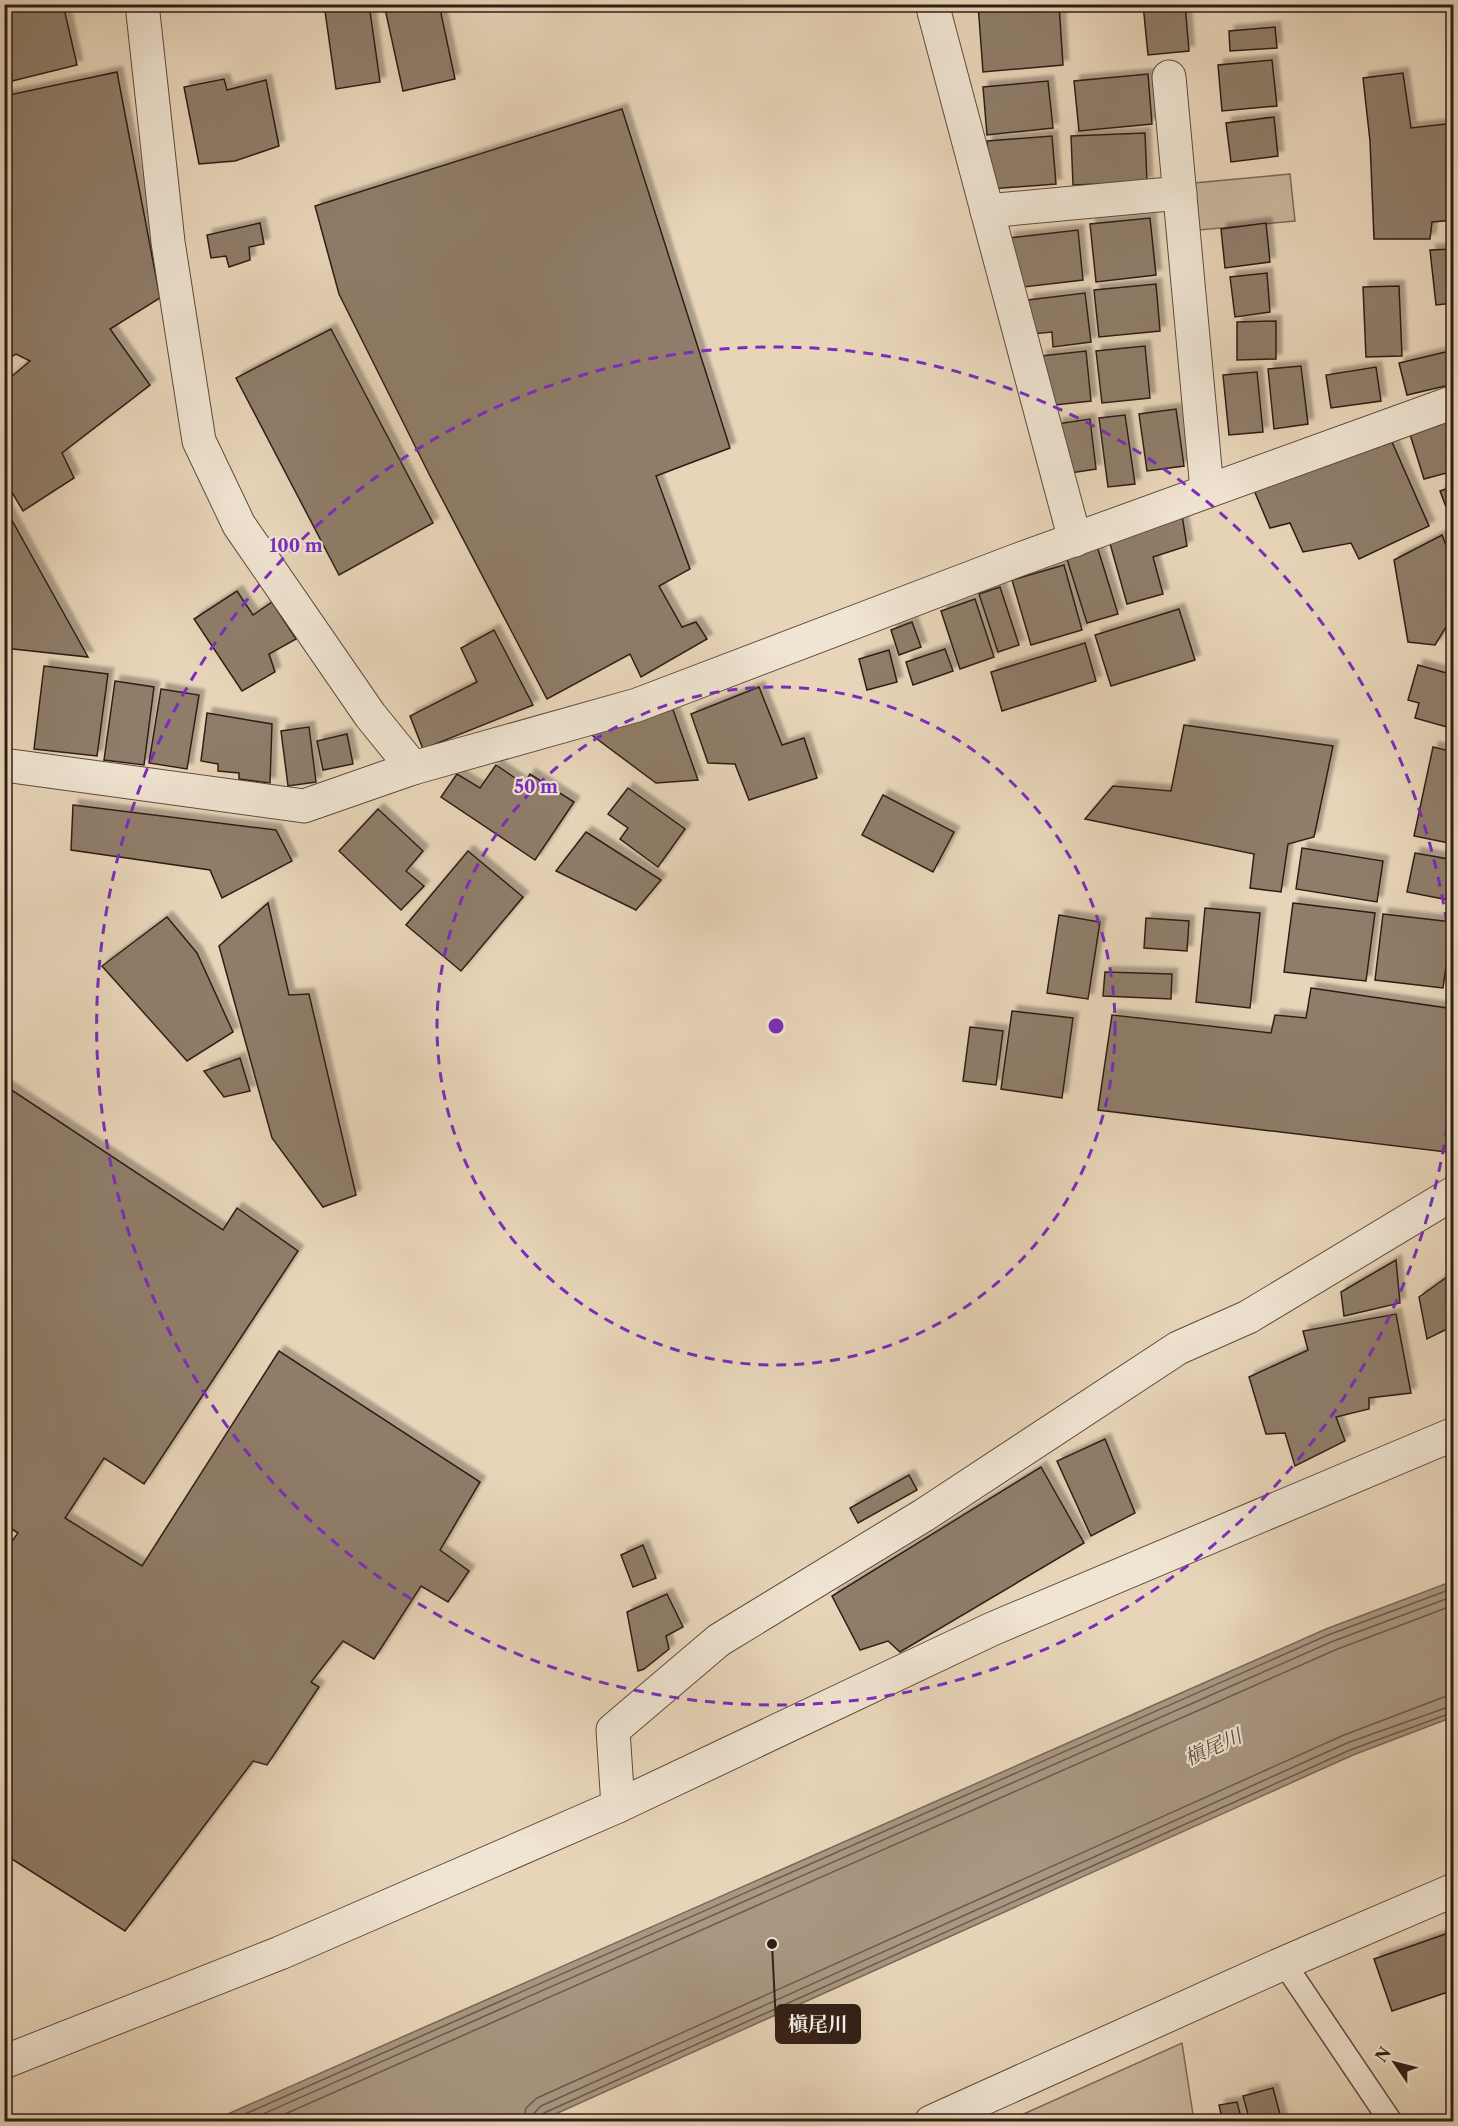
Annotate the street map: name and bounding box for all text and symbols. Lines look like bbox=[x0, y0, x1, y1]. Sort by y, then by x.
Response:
text: 100 m bbox=[269, 535, 323, 557]
text: 50 m bbox=[514, 776, 558, 798]
centre of rings bbox=[766, 1016, 786, 1036]
water label: 槇尾川 bbox=[1181, 1723, 1247, 1770]
callout: 槇尾川 bbox=[776, 2005, 860, 2043]
text: 槇尾川 bbox=[788, 2012, 848, 2036]
north arrow bbox=[1365, 2033, 1425, 2093]
text: N bbox=[1371, 2043, 1395, 2066]

